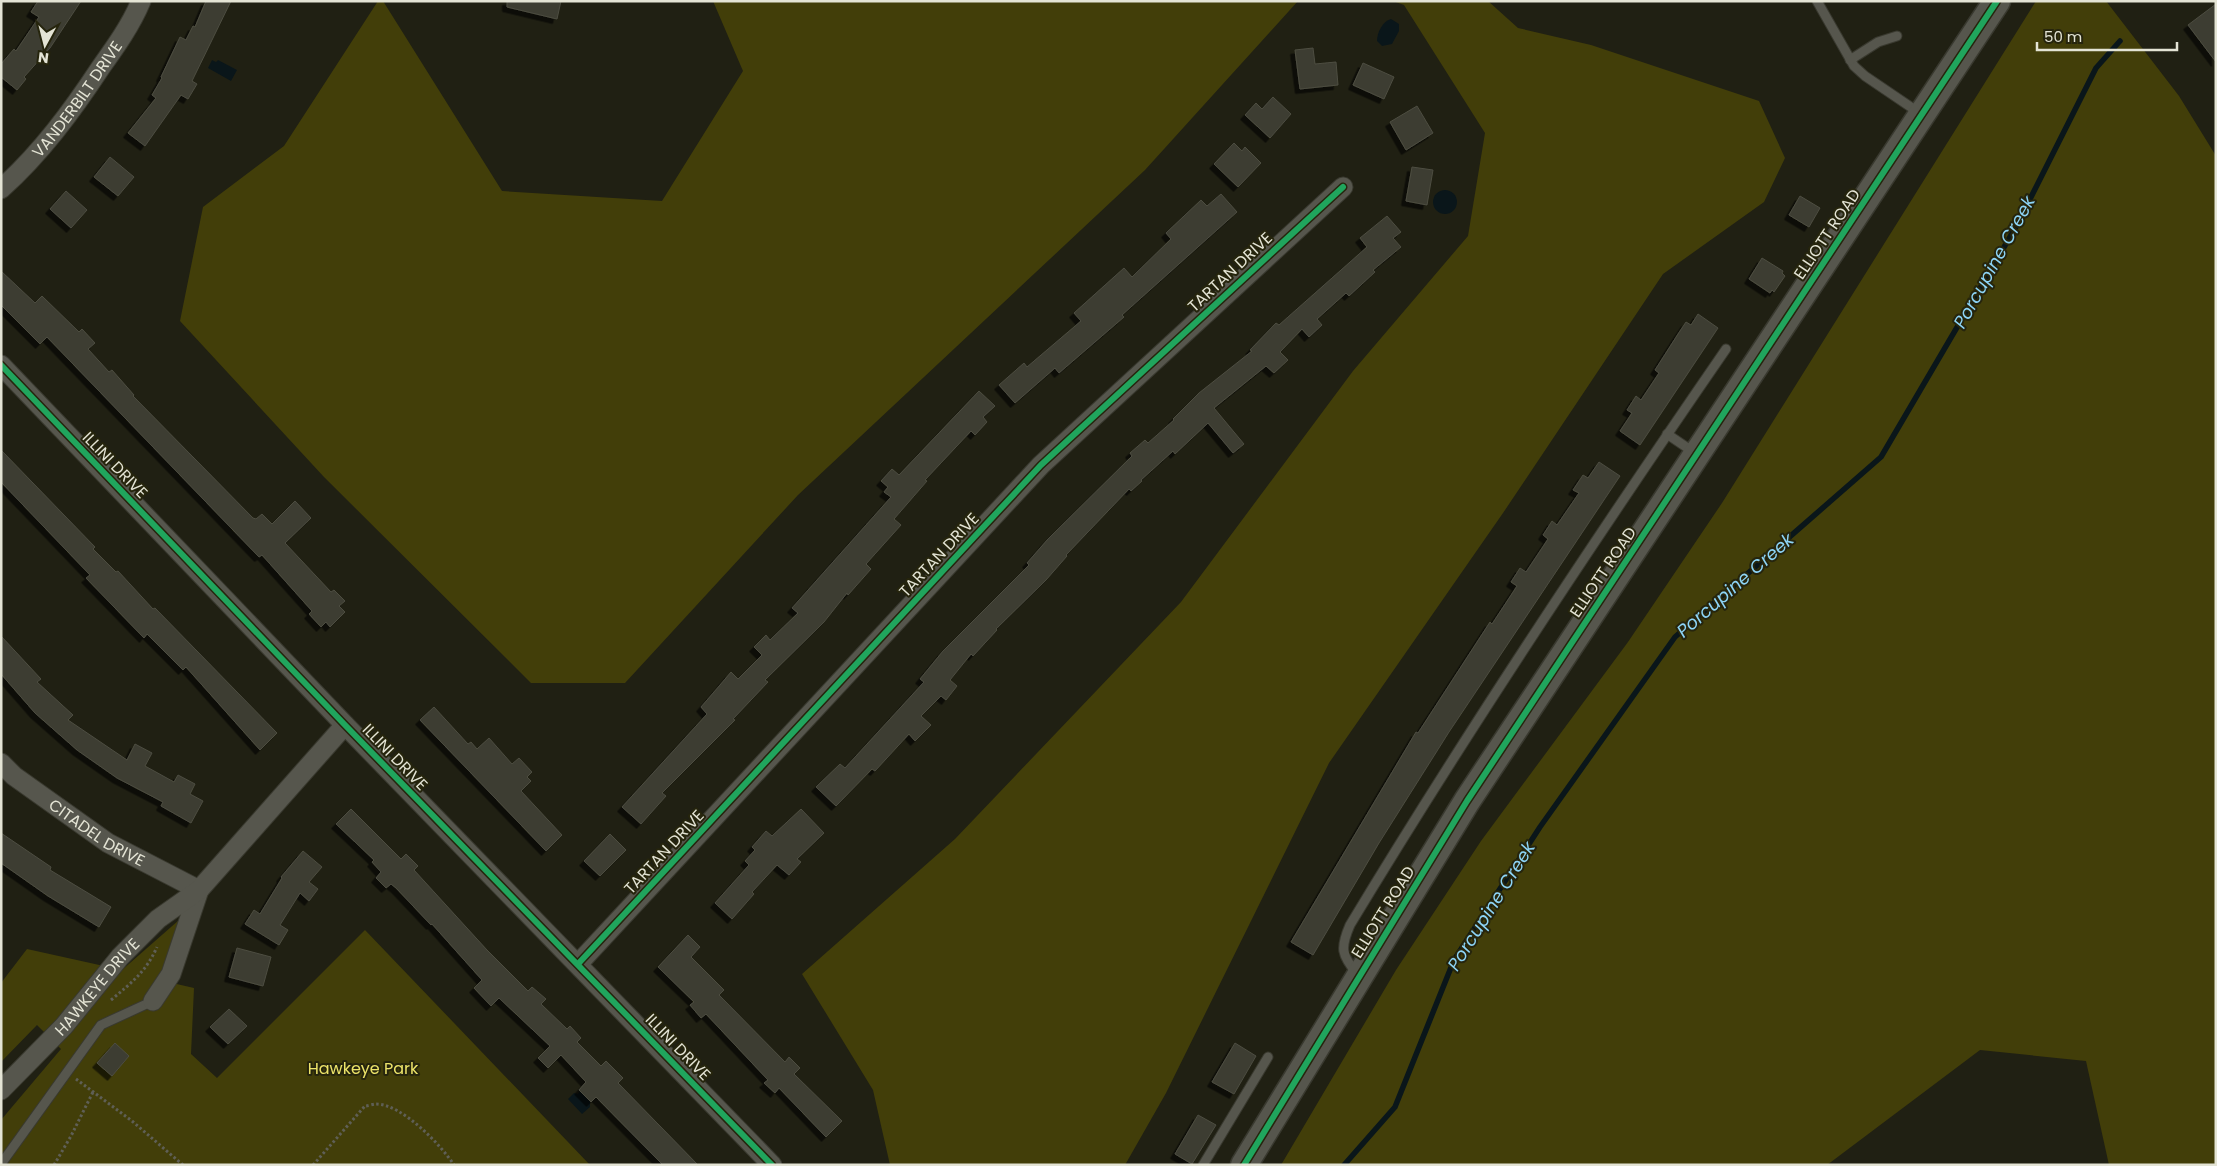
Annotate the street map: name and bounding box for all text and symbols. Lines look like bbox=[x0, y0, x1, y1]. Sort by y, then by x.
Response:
north arrow bbox=[20, 20, 70, 70]
scale bar bbox=[2037, 20, 2177, 52]
text: 50 m bbox=[2044, 26, 2082, 47]
street label: VANDERBILT DRIVE bbox=[26, 37, 126, 161]
street label: ELLIOTT ROAD bbox=[1788, 184, 1866, 284]
water label: Porcupine Creek bbox=[1947, 191, 2041, 333]
street label: TARTAN DRIVE bbox=[1183, 227, 1277, 317]
street label: ILLINI DRIVE bbox=[77, 426, 153, 504]
street label: TARTAN DRIVE bbox=[894, 508, 984, 602]
street label: ELLIOTT ROAD bbox=[1564, 522, 1642, 622]
water label: Porcupine Creek bbox=[1671, 527, 1800, 643]
street label: ILLINI DRIVE bbox=[357, 718, 433, 796]
street label: CITADEL DRIVE bbox=[44, 793, 149, 872]
street label: TARTAN DRIVE bbox=[619, 805, 709, 899]
water label: Porcupine Creek bbox=[1441, 836, 1541, 975]
street label: ELLIOTT ROAD bbox=[1346, 862, 1420, 962]
street label: HAWKEYE DRIVE bbox=[49, 933, 144, 1041]
street label: ILLINI DRIVE bbox=[640, 1008, 716, 1086]
park label: Hawkeye Park bbox=[308, 1057, 419, 1080]

